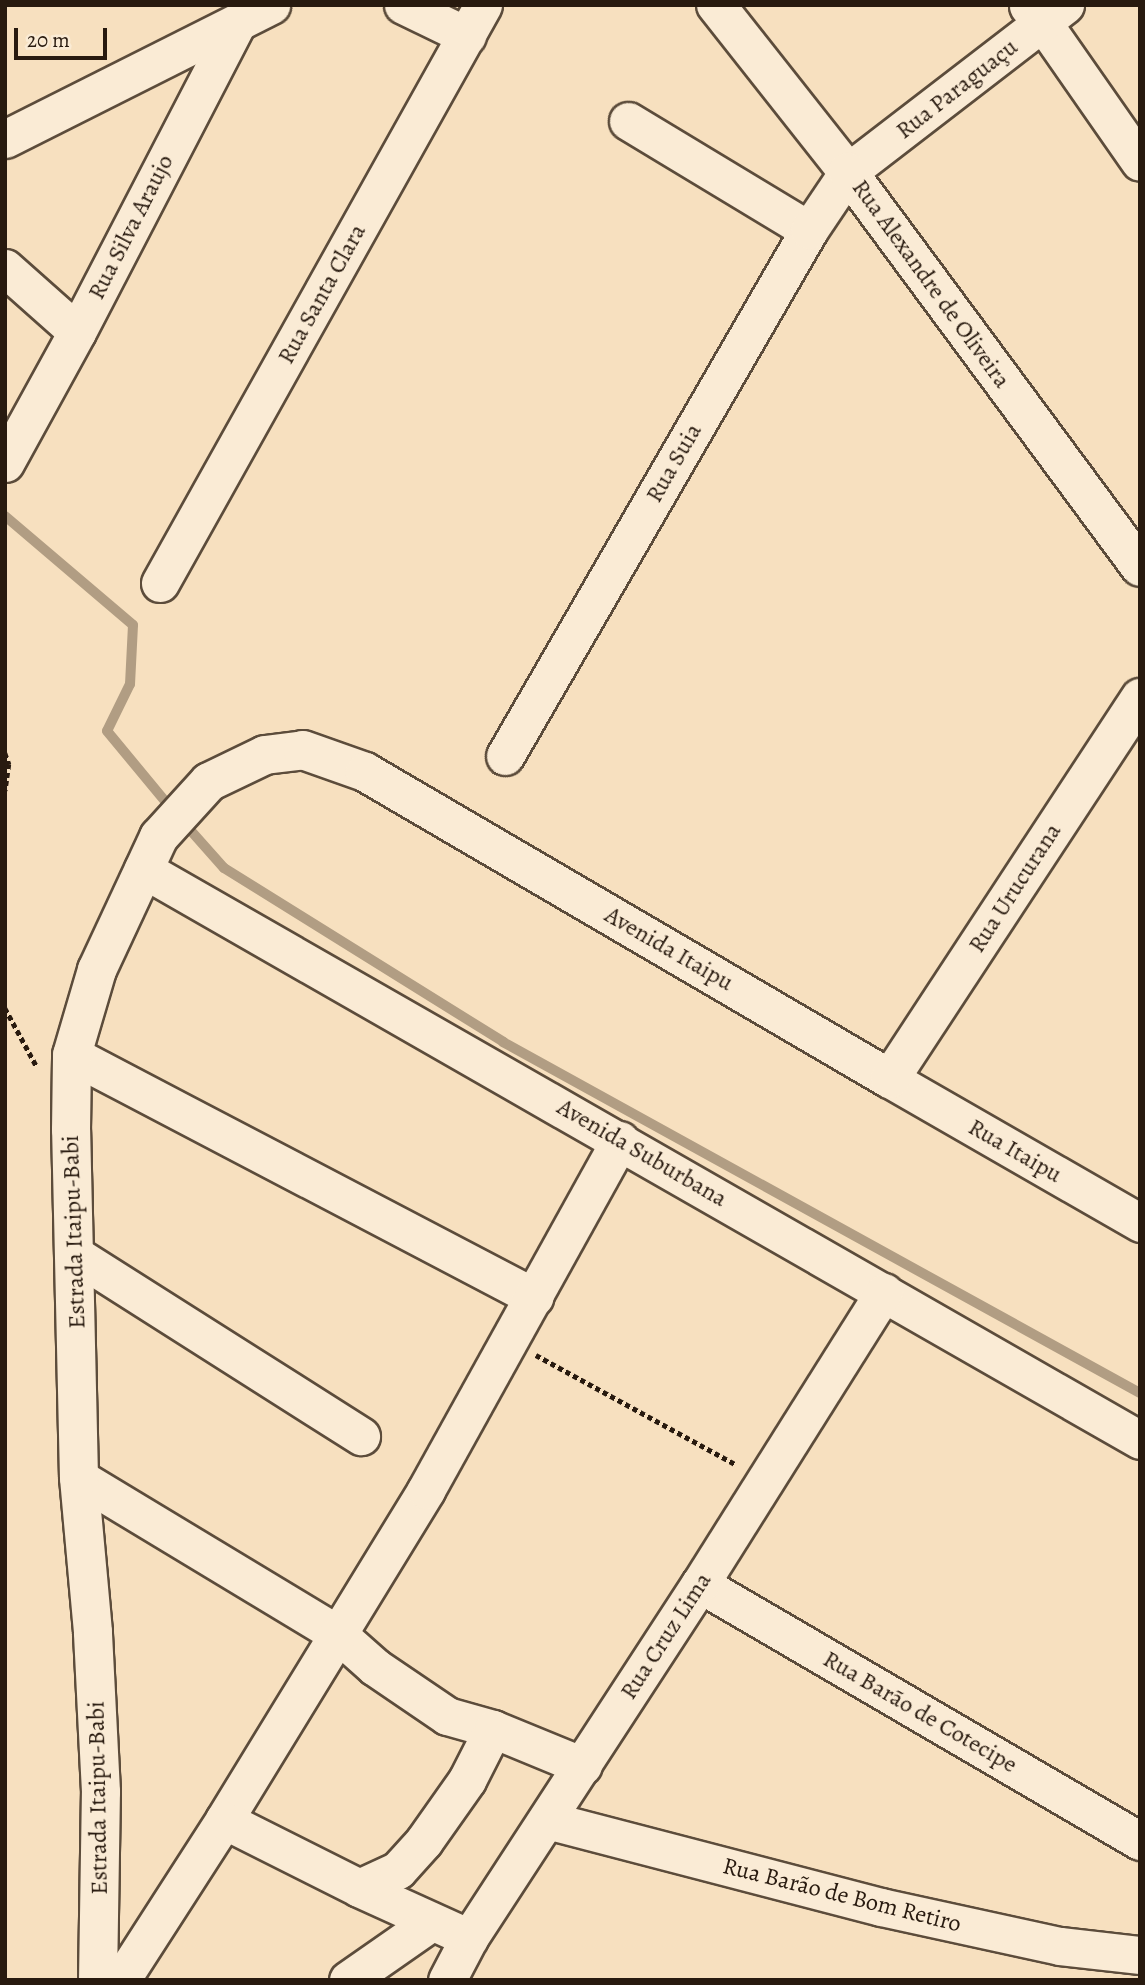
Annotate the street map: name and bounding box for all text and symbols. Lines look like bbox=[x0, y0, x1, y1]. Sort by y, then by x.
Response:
scale bar bbox=[18, 14, 110, 58]
text: 20 m bbox=[27, 26, 70, 54]
street label: Rua Paraguaçu bbox=[890, 33, 1024, 145]
street label: Rua Silva Araujo bbox=[82, 150, 180, 304]
street label: Rua Alexandre de Oliveira bbox=[846, 174, 1016, 394]
street label: Rua Santa Clara bbox=[272, 219, 372, 369]
street label: Rua Suia bbox=[640, 418, 708, 508]
street label: Rua Urucurana bbox=[962, 818, 1068, 958]
street label: Avenida Itaipu bbox=[600, 901, 738, 997]
street label: Avenida Suburbana bbox=[552, 1093, 732, 1213]
street label: Rua Itaipu bbox=[963, 1113, 1067, 1189]
street label: Estrada Itaipu-Babi bbox=[56, 1135, 92, 1329]
street label: Rua Cruz Lima bbox=[614, 1567, 718, 1705]
street label: Rua Barão de Cotecipe bbox=[818, 1645, 1022, 1779]
street label: Estrada Itaipu-Babi bbox=[82, 1701, 114, 1895]
street label: Rua Barão de Bom Retiro bbox=[720, 1851, 964, 1939]

